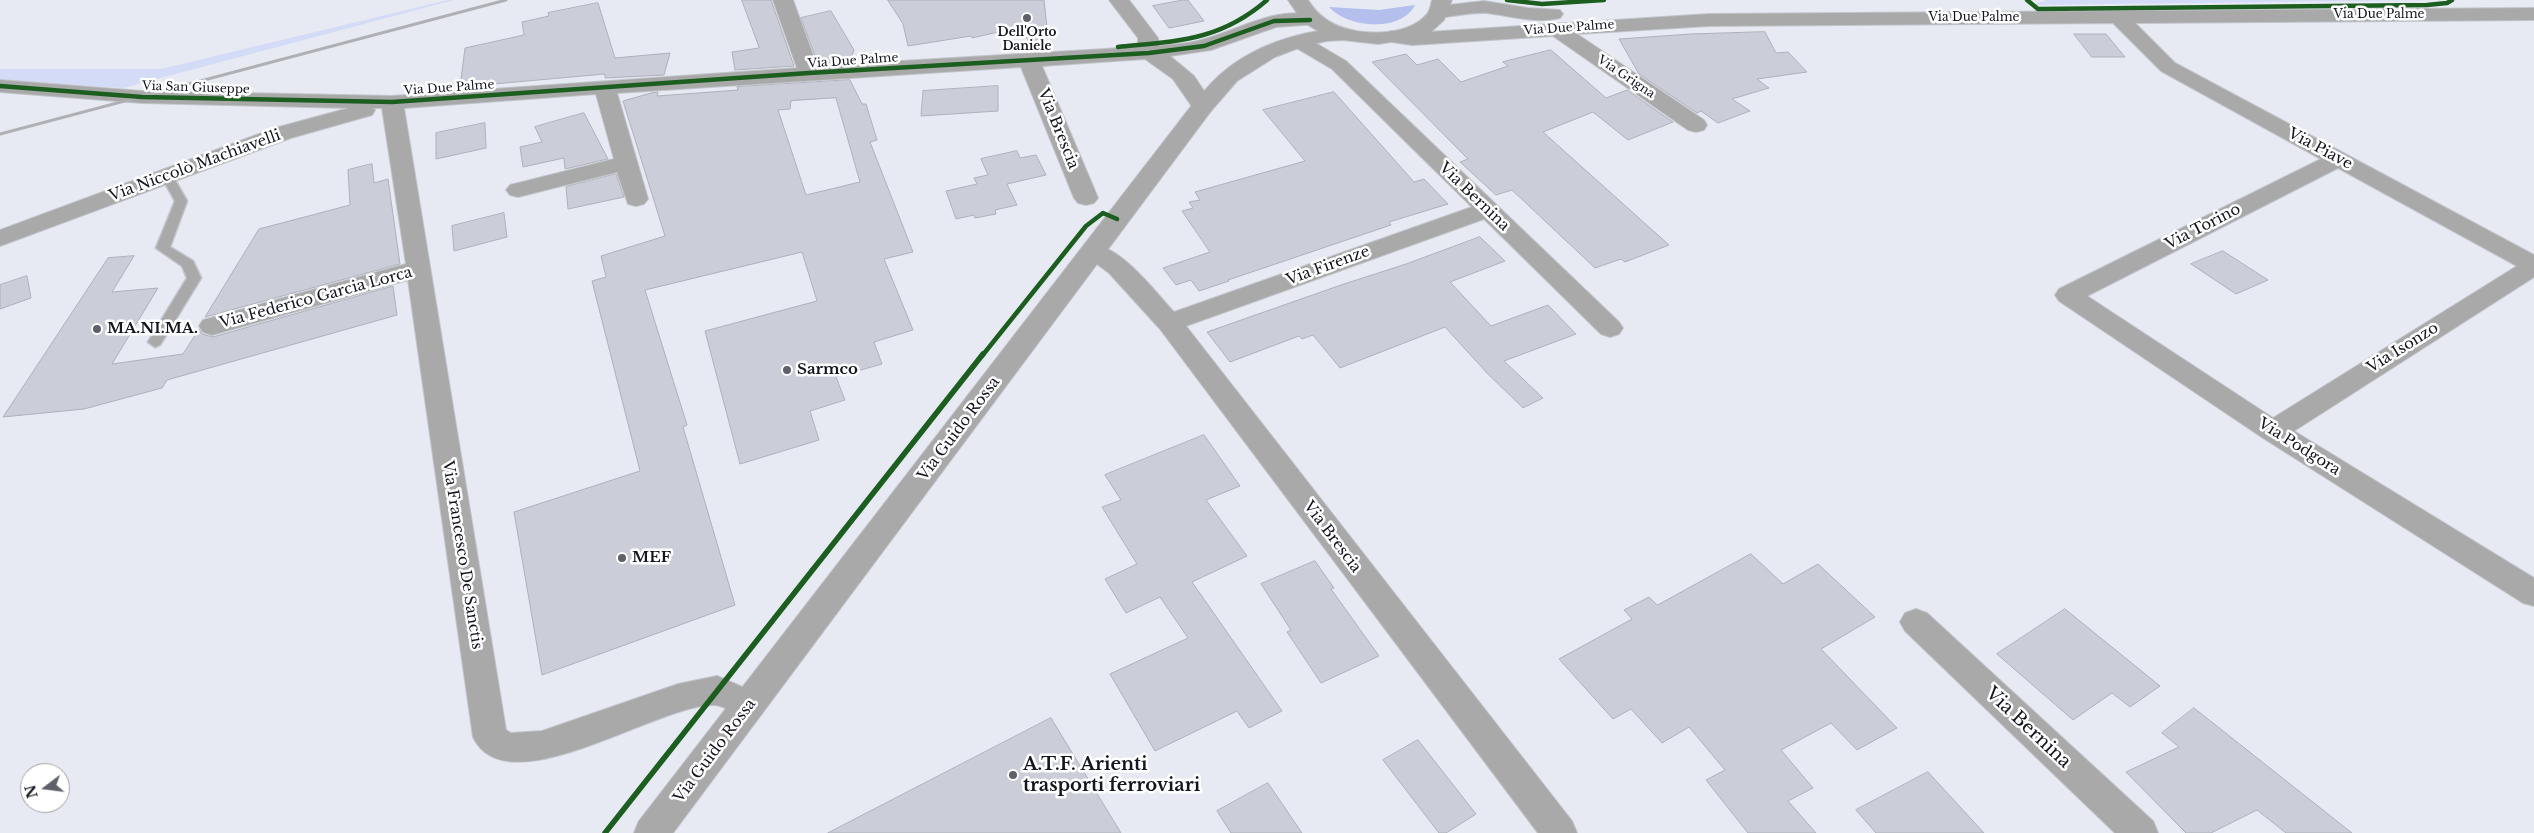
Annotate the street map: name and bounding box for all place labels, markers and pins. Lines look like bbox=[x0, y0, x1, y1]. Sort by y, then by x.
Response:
marker: Dell'Orto Daniele bbox=[1021, 12, 1033, 24]
place label: Dell'Orto Daniele bbox=[998, 26, 1056, 54]
place label: MA.NI.MA. bbox=[107, 320, 198, 338]
marker: MA.NI.MA. bbox=[91, 323, 103, 335]
place label: Sarmco bbox=[797, 361, 858, 379]
marker: Sarmco bbox=[781, 364, 793, 376]
place label: MEF bbox=[632, 549, 671, 567]
marker: MEF bbox=[616, 552, 628, 564]
place label: A.T.F. Arienti trasporti ferroviari bbox=[1023, 754, 1200, 796]
marker: A.T.F. Arienti trasporti ferroviari bbox=[1007, 769, 1019, 781]

